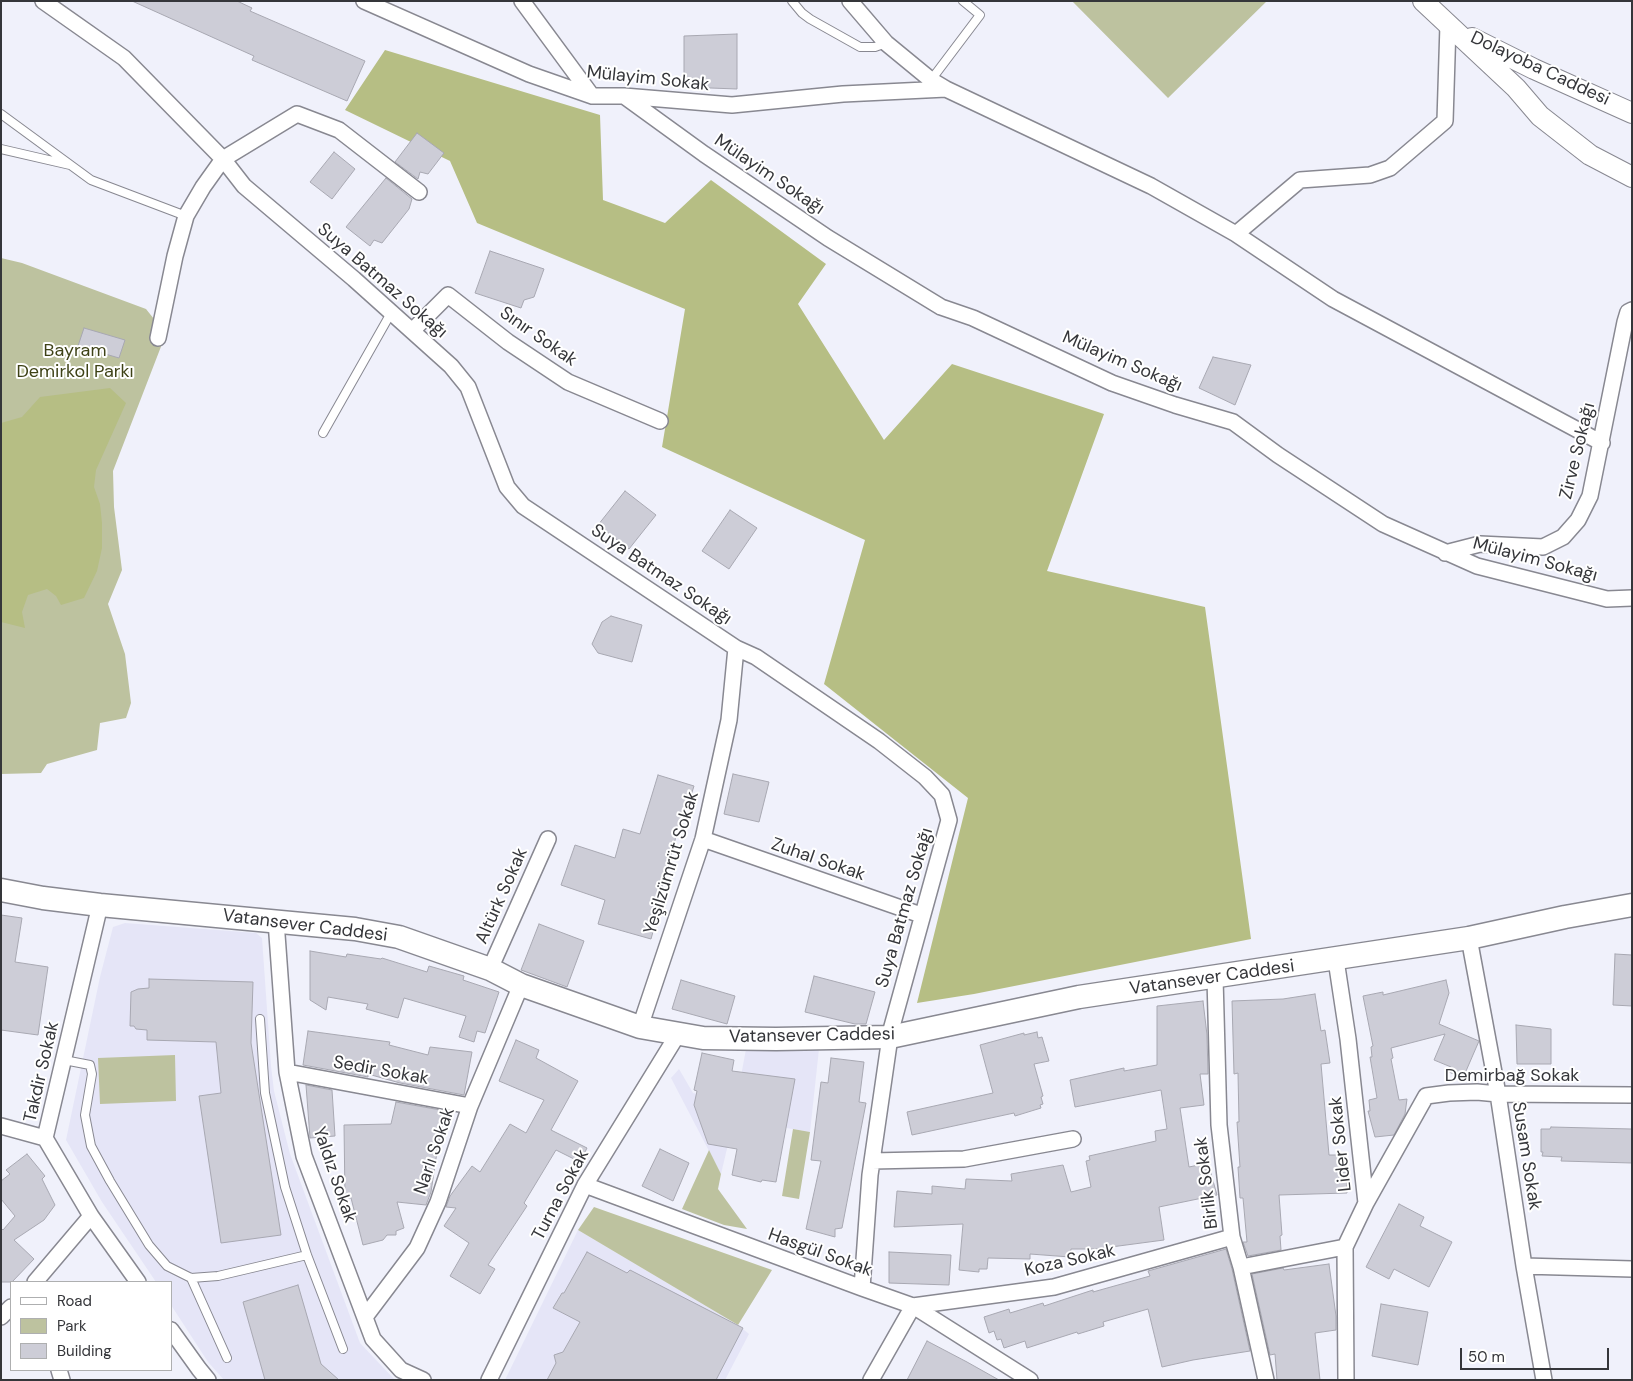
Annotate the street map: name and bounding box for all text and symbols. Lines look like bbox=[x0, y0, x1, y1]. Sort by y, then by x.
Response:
street label: Dolayoba Caddesi bbox=[1467, 27, 1613, 111]
street label: Mülayim Sokak bbox=[586, 62, 710, 96]
street label: Mülayim Sokağı bbox=[710, 130, 828, 220]
street label: Suya Batmaz Sokağı bbox=[313, 219, 451, 343]
street label: Sınır Sokak bbox=[495, 303, 581, 371]
street label: Mülayim Sokağı bbox=[1059, 327, 1185, 397]
park label: Bayram Demirkol Parkı bbox=[16, 340, 134, 382]
street label: Zirve Sokağı bbox=[1556, 400, 1600, 502]
street label: Suya Batmaz Sokağı bbox=[587, 520, 735, 630]
street label: Mülayim Sokağı bbox=[1470, 533, 1600, 587]
street label: Yeşilzümrüt Sokak bbox=[640, 789, 704, 937]
street label: Suya Batmaz Sokağı bbox=[872, 826, 938, 990]
street label: Zuhal Sokak bbox=[768, 834, 868, 886]
street label: Altürk Sokak bbox=[471, 845, 533, 947]
street label: Vatansever Caddesi bbox=[221, 905, 389, 947]
street label: Vatansever Caddesi bbox=[1128, 956, 1296, 1000]
street label: Takdir Sokak bbox=[20, 1019, 64, 1125]
street label: Vatansever Caddesi bbox=[729, 1024, 895, 1048]
street label: Sedir Sokak bbox=[332, 1052, 430, 1090]
street label: Demirbağ Sokak bbox=[1445, 1065, 1579, 1087]
street label: Lider Sokak bbox=[1325, 1095, 1357, 1193]
street label: Susam Sokak bbox=[1507, 1100, 1545, 1212]
street label: Narlı Sokak bbox=[410, 1105, 460, 1197]
street label: Yaldız Sokak bbox=[307, 1124, 361, 1226]
street label: Birlik Sokak bbox=[1191, 1136, 1223, 1230]
street label: Turna Sokak bbox=[528, 1146, 594, 1244]
street label: Hasgül Sokak bbox=[765, 1224, 875, 1282]
street label: Koza Sokak bbox=[1023, 1240, 1117, 1282]
legend bbox=[10, 1281, 172, 1371]
text: Road bbox=[57, 1291, 92, 1311]
text: Park bbox=[57, 1316, 87, 1336]
scale bar bbox=[1463, 1338, 1612, 1370]
text: Building bbox=[57, 1341, 112, 1361]
text: 50 m bbox=[1468, 1347, 1505, 1367]

